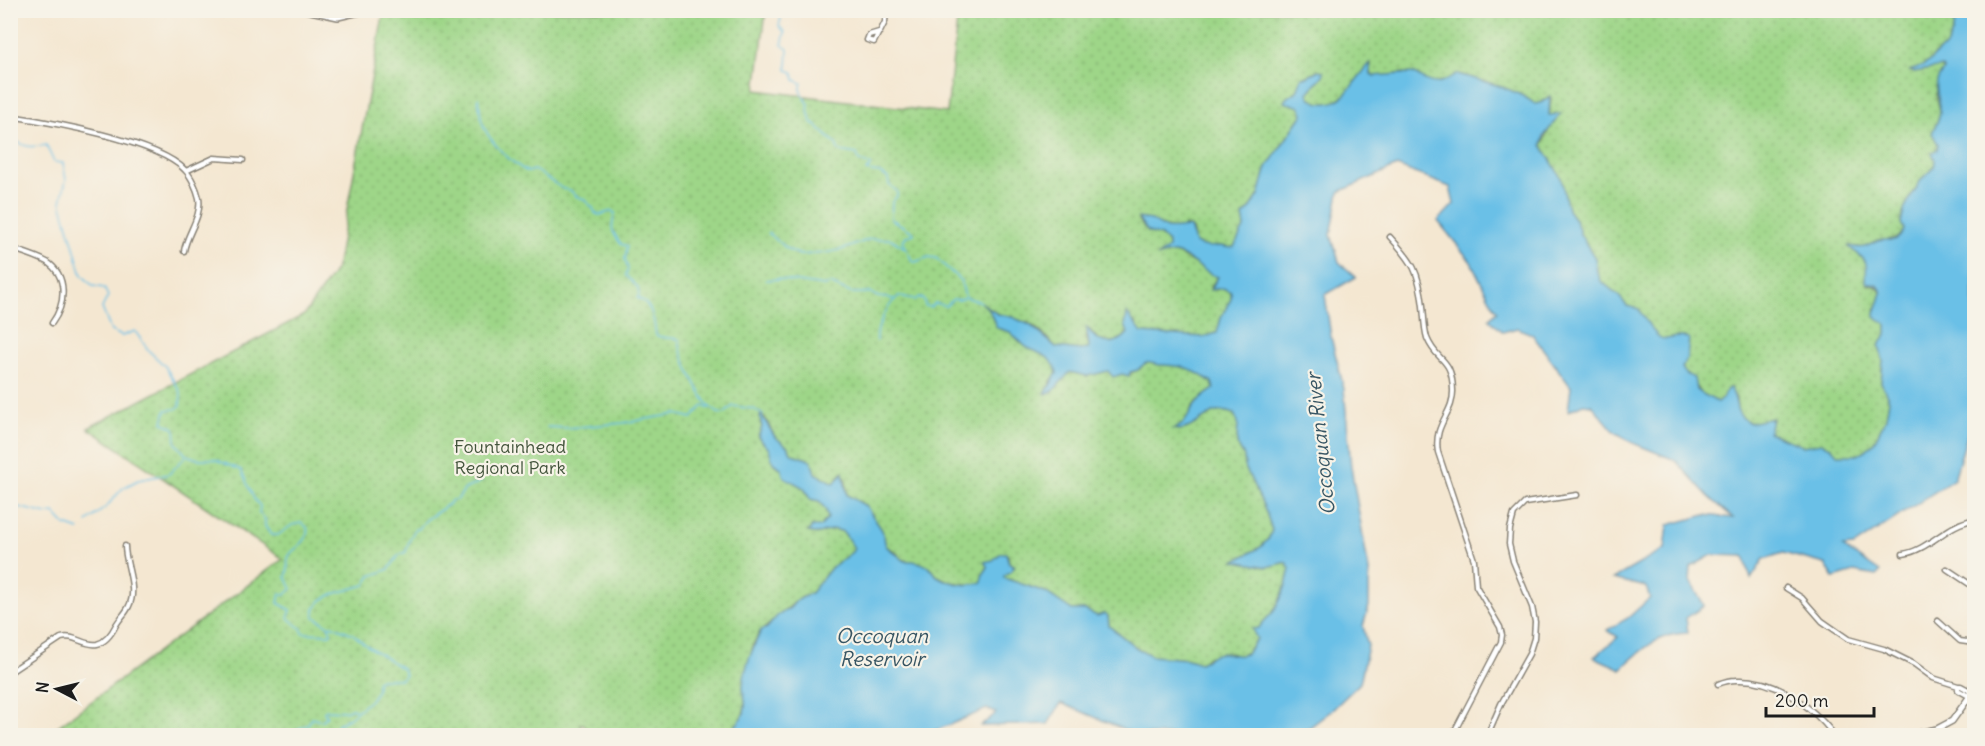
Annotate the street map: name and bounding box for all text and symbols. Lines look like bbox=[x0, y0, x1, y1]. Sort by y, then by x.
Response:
water label: Occoquan River bbox=[1300, 369, 1340, 516]
park label: Fountainhead Regional Park bbox=[454, 435, 566, 479]
water label: Occoquan Reservoir bbox=[836, 623, 929, 671]
north arrow bbox=[27, 659, 87, 719]
text: N bbox=[32, 680, 53, 694]
scale bar bbox=[1766, 680, 1874, 718]
text: 200 m bbox=[1775, 689, 1829, 712]

